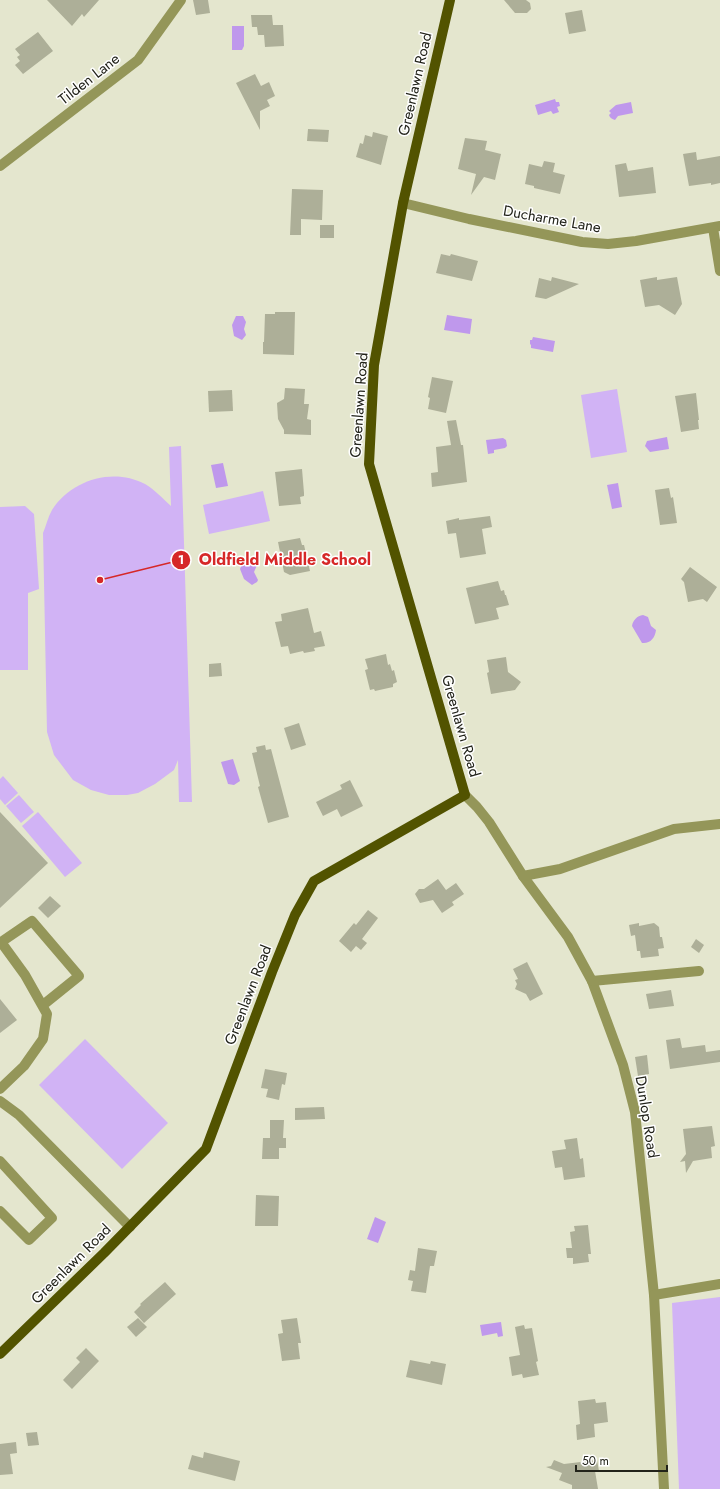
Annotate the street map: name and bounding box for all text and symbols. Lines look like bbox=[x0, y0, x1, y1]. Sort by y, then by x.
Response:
street label: Greenlawn Road bbox=[392, 30, 438, 138]
street label: Tilden Lane bbox=[54, 48, 125, 110]
street label: Ducharme Lane bbox=[501, 200, 603, 238]
street label: Greenlawn Road bbox=[344, 352, 374, 458]
callout: Oldfield Middle School bbox=[171, 546, 379, 574]
text: Oldfield Middle School bbox=[199, 548, 371, 571]
text: 1 bbox=[178, 551, 184, 569]
street label: Greenlawn Road bbox=[436, 672, 486, 780]
street label: Greenlawn Road bbox=[219, 942, 277, 1048]
street label: Dunlop Road bbox=[630, 1074, 664, 1160]
street label: Greenlawn Road bbox=[26, 1219, 116, 1309]
scale bar bbox=[576, 1447, 667, 1473]
text: 50 m bbox=[582, 1452, 609, 1470]

